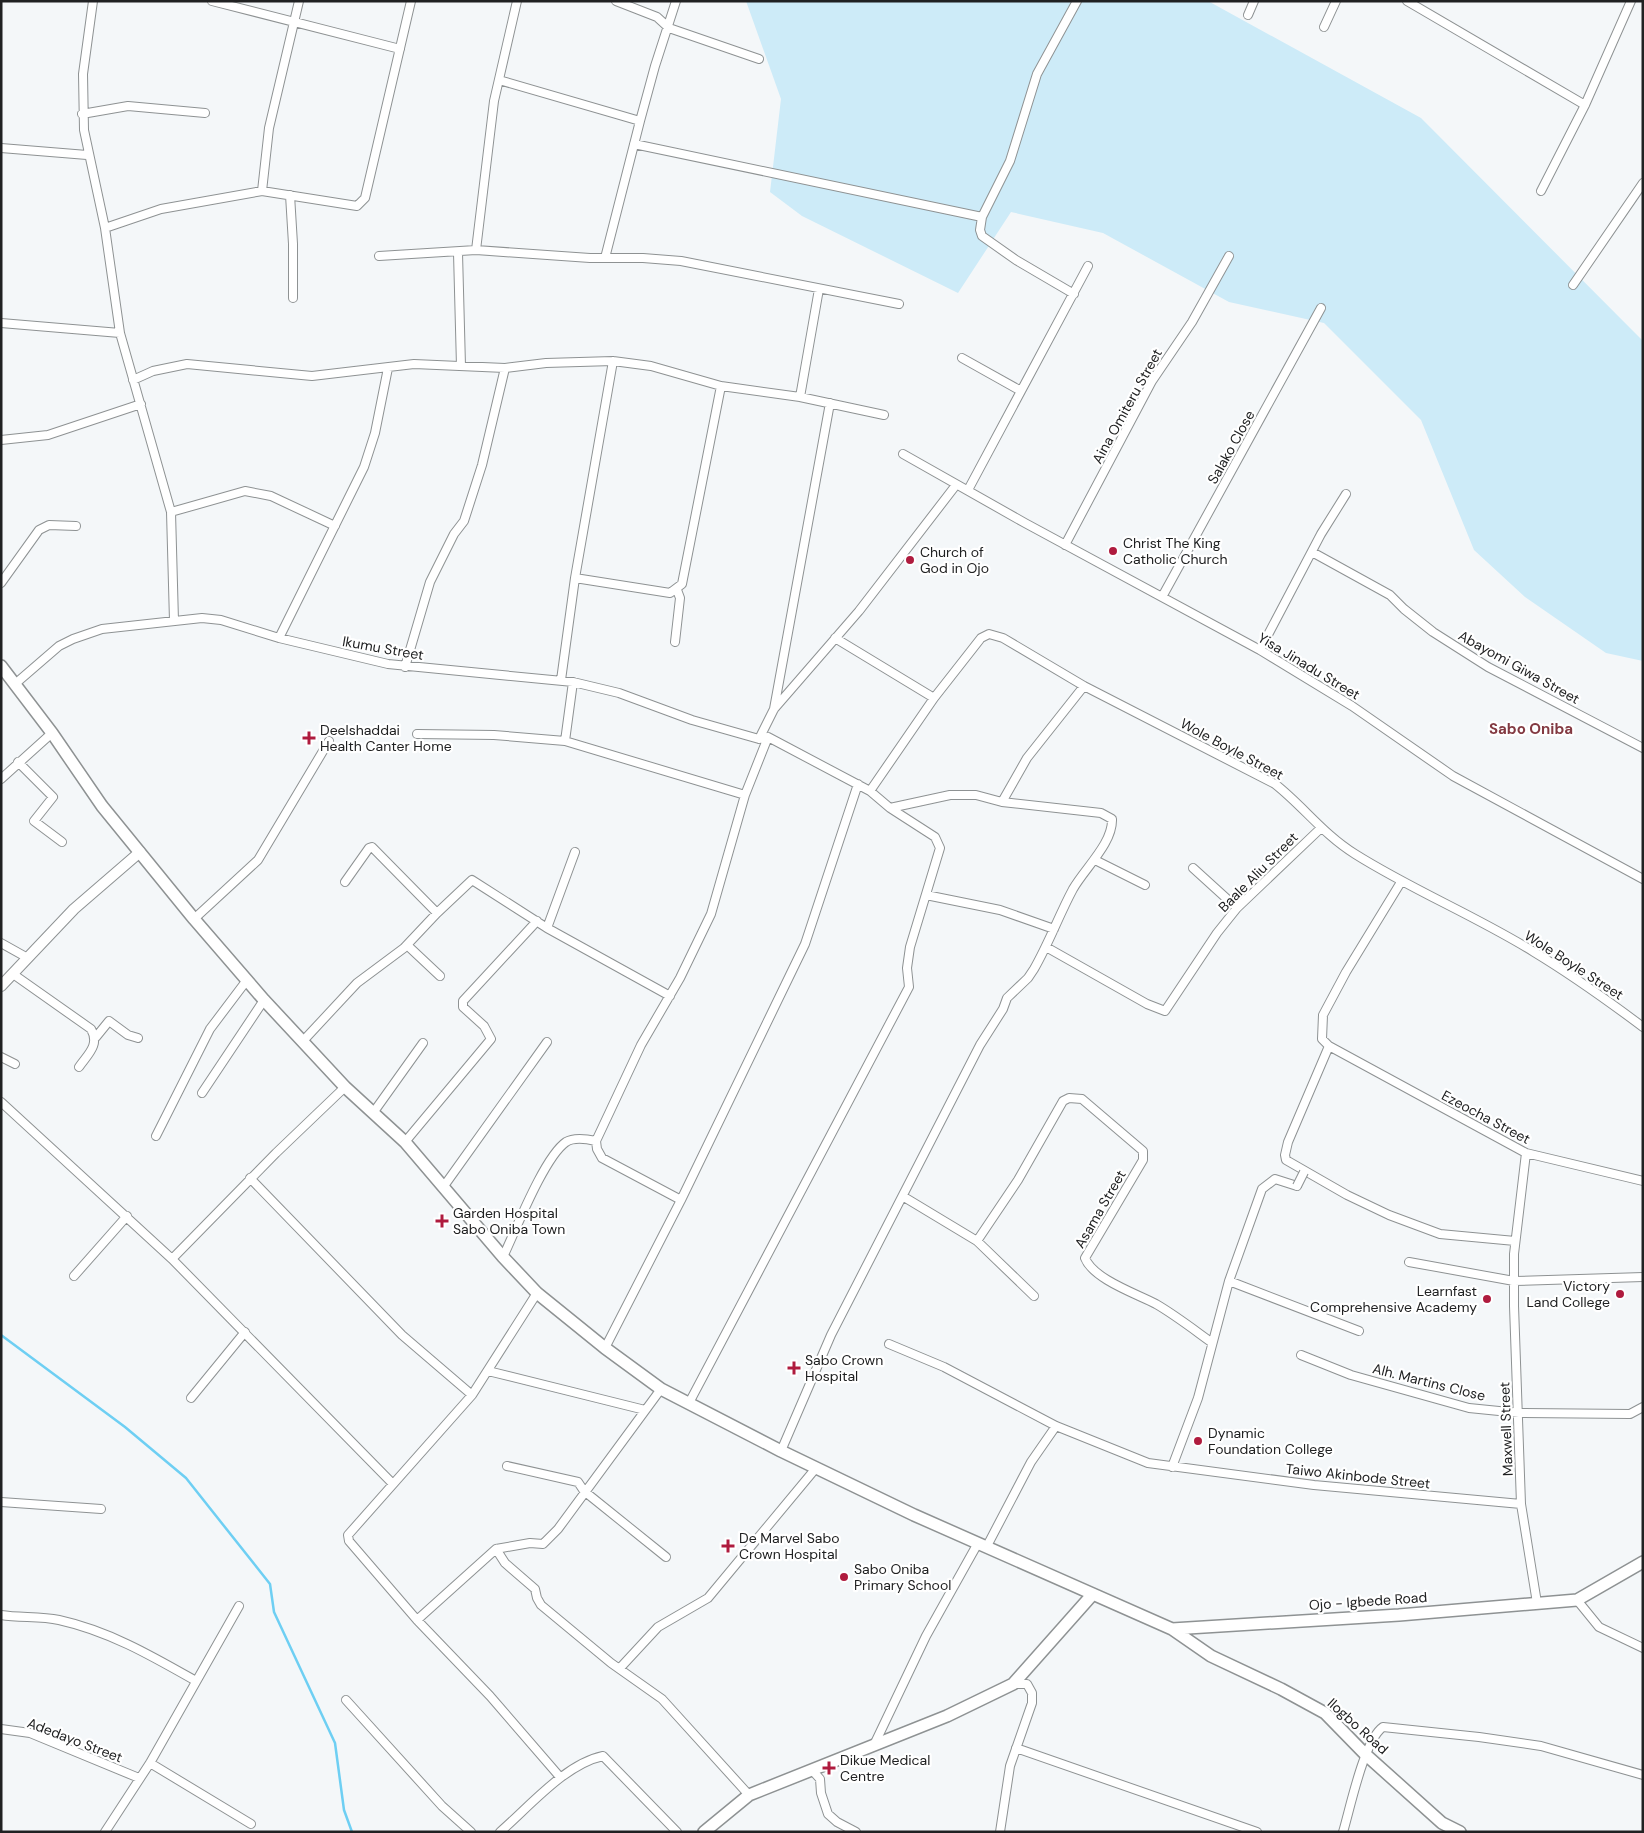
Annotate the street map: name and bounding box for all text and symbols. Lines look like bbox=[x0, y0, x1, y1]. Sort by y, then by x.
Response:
street label: Aina Omiteru Street bbox=[1088, 345, 1166, 467]
street label: Salako Close bbox=[1203, 407, 1259, 487]
place label: Christ The King Catholic Church bbox=[1123, 534, 1228, 568]
place label: Church of God in Ojo bbox=[920, 543, 989, 577]
marker: Christ The King Catholic Church bbox=[1107, 545, 1119, 557]
marker: Church of God in Ojo bbox=[904, 554, 916, 566]
street label: Abayomi Giwa Street bbox=[1455, 626, 1583, 708]
street label: Yisa Jinadu Street bbox=[1255, 628, 1363, 704]
street label: Ikumu Street bbox=[341, 632, 425, 664]
street label: Wole Boyle Street bbox=[1177, 714, 1287, 784]
district label: Sabo Oniba bbox=[1489, 719, 1573, 739]
place label: Deelshaddai Health Canter Home bbox=[320, 721, 452, 755]
marker: Deelshaddai Health Canter Home bbox=[302, 731, 316, 745]
street label: Baale Aliu Street bbox=[1214, 828, 1302, 916]
street label: Wole Boyle Street bbox=[1521, 926, 1627, 1004]
street label: Ezeocha Street bbox=[1439, 1086, 1533, 1148]
street label: Asama Street bbox=[1070, 1167, 1130, 1251]
place label: Garden Hospital Sabo Oniba Town bbox=[453, 1204, 565, 1238]
marker: Garden Hospital Sabo Oniba Town bbox=[435, 1214, 449, 1228]
place label: Victory Land College bbox=[1526, 1277, 1610, 1311]
place label: Learnfast Comprehensive Academy bbox=[1310, 1282, 1477, 1316]
marker: Victory Land College bbox=[1614, 1288, 1626, 1300]
marker: Learnfast Comprehensive Academy bbox=[1481, 1293, 1493, 1305]
place label: Sabo Crown Hospital bbox=[805, 1351, 883, 1385]
street label: Alh. Martins Close bbox=[1371, 1359, 1487, 1405]
marker: Sabo Crown Hospital bbox=[787, 1361, 801, 1375]
street label: Maxwell Street bbox=[1495, 1382, 1517, 1476]
place label: Dynamic Foundation College bbox=[1208, 1424, 1333, 1458]
marker: Dynamic Foundation College bbox=[1192, 1435, 1204, 1447]
street label: Taiwo Akinbode Street bbox=[1285, 1459, 1431, 1493]
place label: De Marvel Sabo Crown Hospital bbox=[739, 1529, 840, 1563]
marker: De Marvel Sabo Crown Hospital bbox=[721, 1539, 735, 1553]
place label: Sabo Oniba Primary School bbox=[854, 1560, 951, 1594]
marker: Sabo Oniba Primary School bbox=[838, 1571, 850, 1583]
street label: Ojo - Igbede Road bbox=[1308, 1588, 1428, 1614]
street label: Ilogbo Road bbox=[1324, 1694, 1392, 1758]
street label: Adedayo Street bbox=[25, 1714, 125, 1766]
place label: Dikue Medical Centre bbox=[840, 1751, 930, 1785]
marker: Dikue Medical Centre bbox=[822, 1761, 836, 1775]

